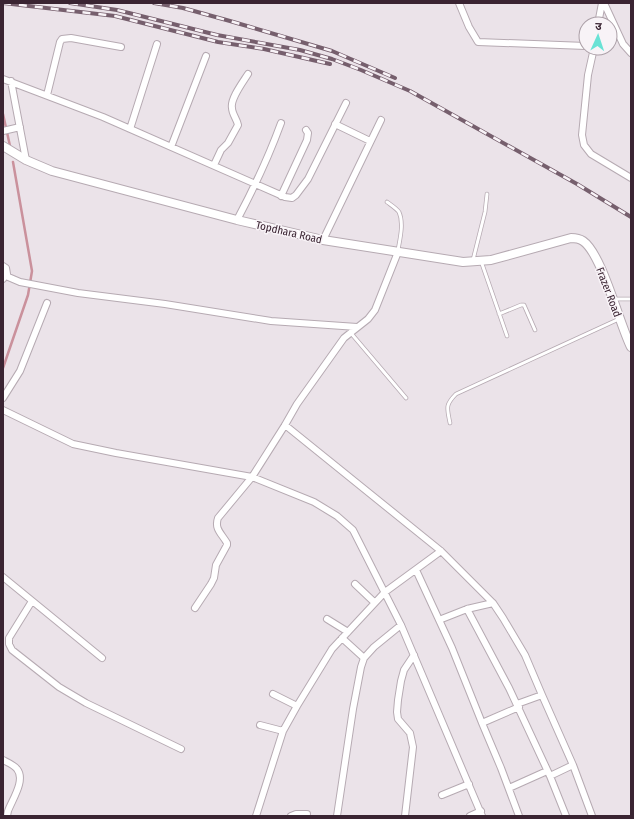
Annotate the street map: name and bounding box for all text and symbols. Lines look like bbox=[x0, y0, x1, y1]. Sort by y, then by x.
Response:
north arrow bbox=[578, 16, 618, 56]
text: उ bbox=[595, 20, 603, 33]
street label: Topdhara Road bbox=[255, 219, 323, 246]
street label: Frazer Road bbox=[593, 265, 624, 319]

